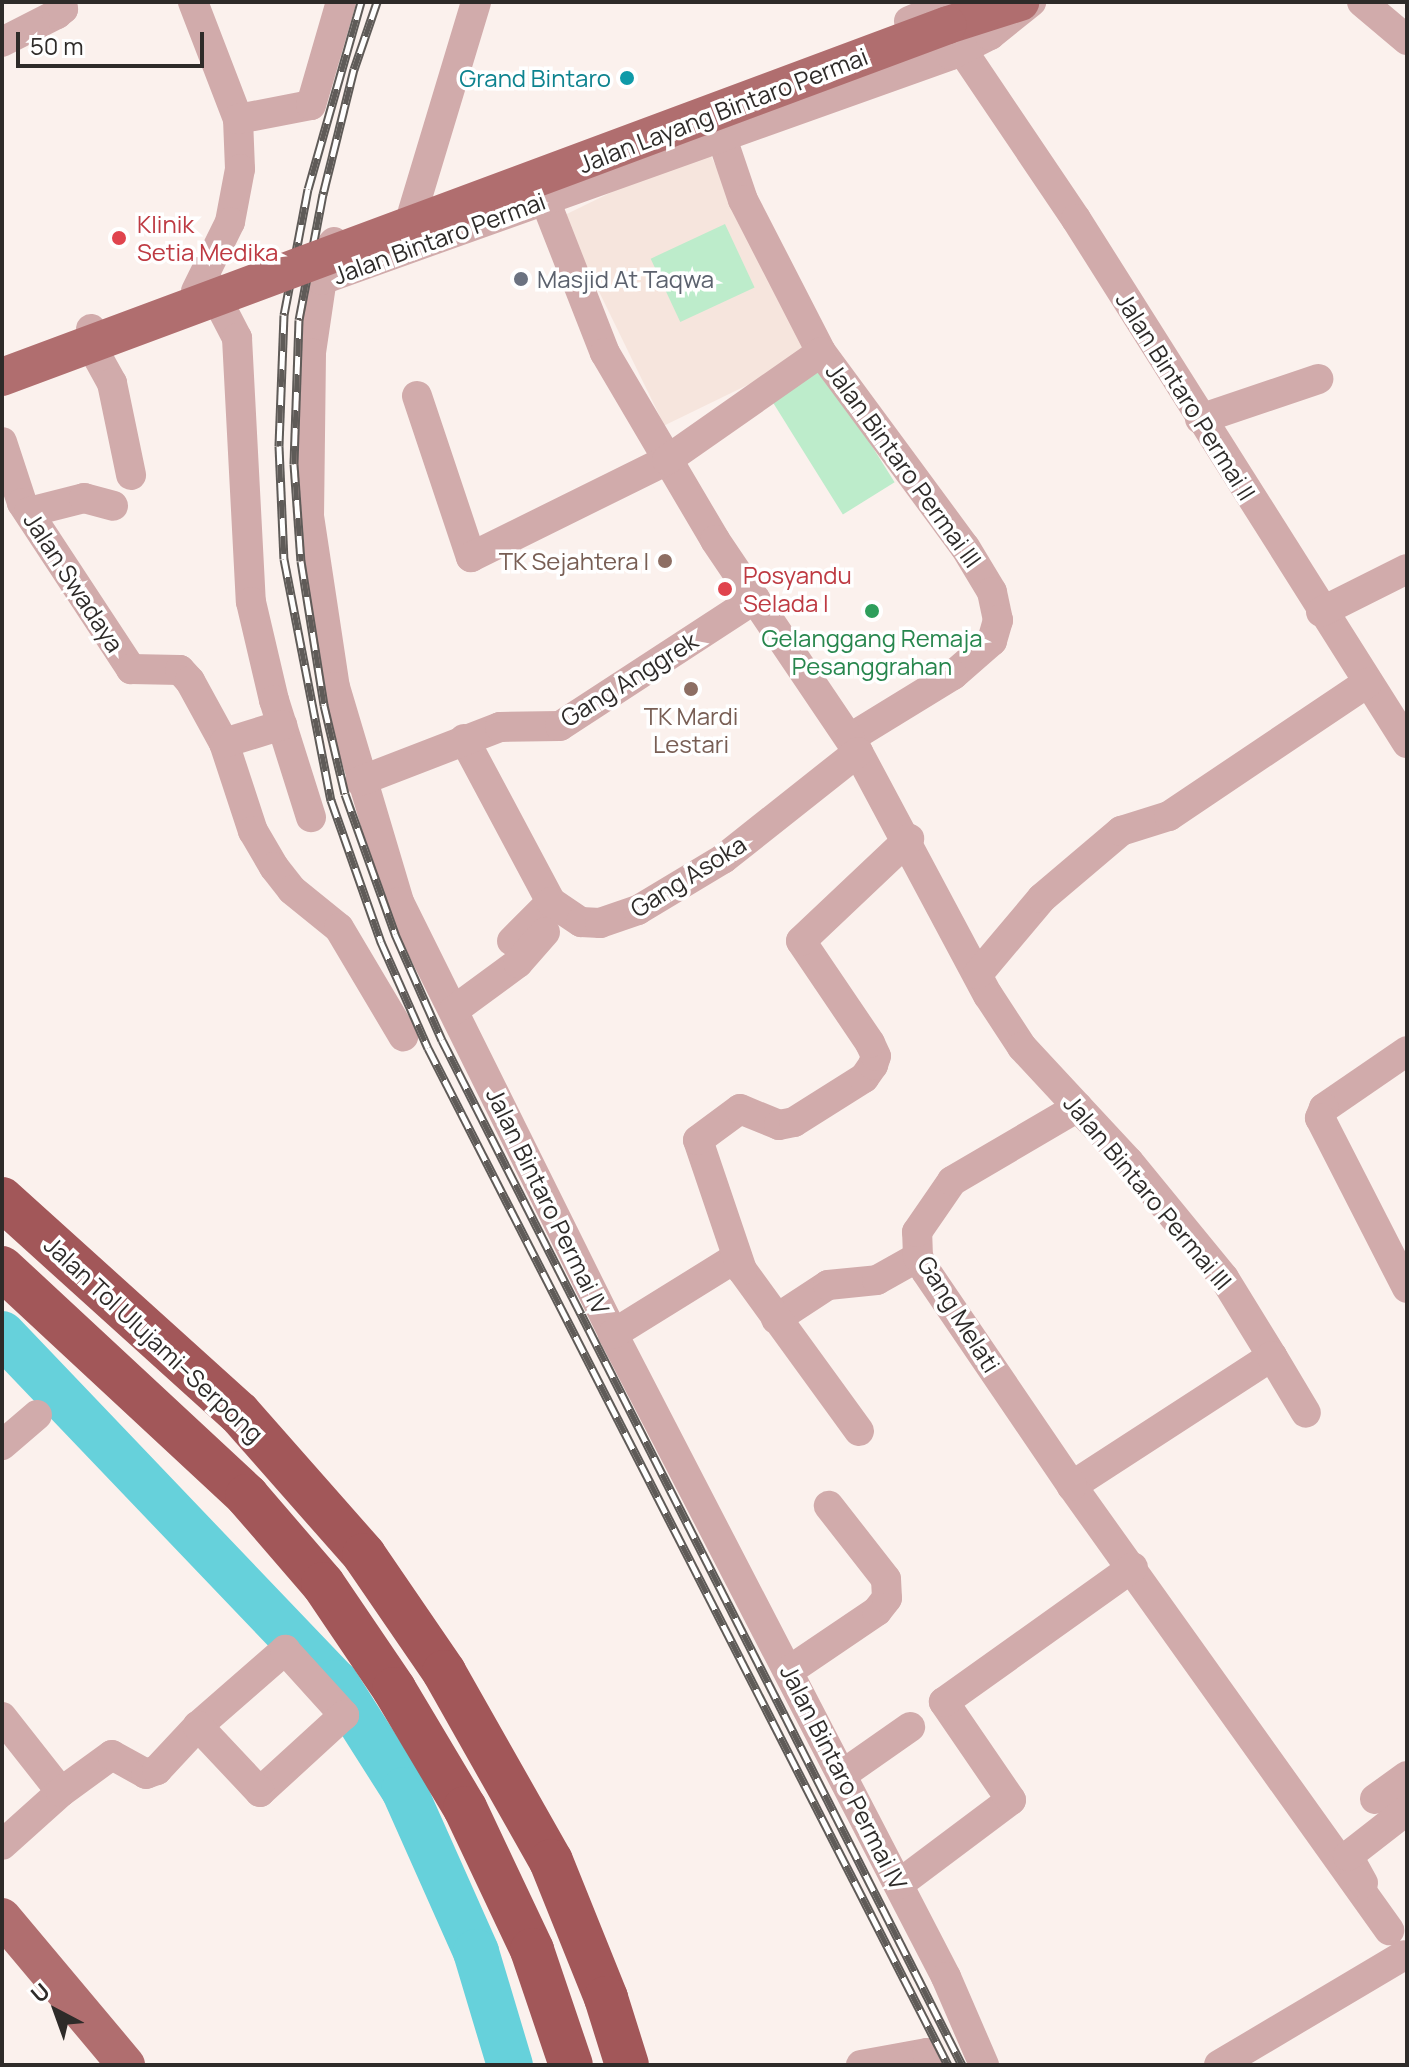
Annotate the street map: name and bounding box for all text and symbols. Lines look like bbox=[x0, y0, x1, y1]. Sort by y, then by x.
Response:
scale bar bbox=[20, 16, 208, 66]
text: 50 m bbox=[30, 29, 84, 62]
street label: Jalan Layang Bintaro Permai bbox=[574, 41, 872, 179]
place label: Grand Bintaro bbox=[459, 64, 611, 92]
marker: Grand Bintaro bbox=[618, 69, 636, 87]
street label: Jalan Bintaro Permai bbox=[329, 186, 549, 290]
place label: Klinik Setia Medika bbox=[137, 210, 278, 266]
marker: Klinik Setia Medika bbox=[108, 227, 130, 249]
place label: Masjid At Taqwa bbox=[537, 265, 714, 293]
marker: Masjid At Taqwa bbox=[512, 270, 530, 288]
street label: Jalan Bintaro Permai II bbox=[1110, 287, 1262, 505]
street label: Jalan Bintaro Permai III bbox=[820, 357, 988, 573]
street label: Jalan Swadaya bbox=[18, 507, 130, 657]
place label: TK Sejahtera I bbox=[498, 547, 649, 575]
marker: TK Sejahtera I bbox=[656, 552, 674, 570]
place label: Posyandu Selada I bbox=[743, 561, 852, 617]
marker: Posyandu Selada I bbox=[714, 578, 736, 600]
marker: Gelanggang Remaja Pesanggrahan bbox=[863, 602, 881, 620]
place label: Gelanggang Remaja Pesanggrahan bbox=[762, 624, 982, 680]
street label: Gang Anggrek bbox=[555, 626, 703, 732]
marker: TK Mardi Lestari bbox=[682, 680, 700, 698]
place label: TK Mardi Lestari bbox=[643, 702, 739, 758]
street label: Gang Asoka bbox=[625, 829, 751, 923]
street label: Jalan Bintaro Permai IV bbox=[481, 1083, 615, 1319]
street label: Jalan Bintaro Permai III bbox=[1058, 1089, 1238, 1295]
street label: Jalan Tol Ulujami–Serpong bbox=[39, 1230, 269, 1448]
street label: Gang Melati bbox=[912, 1250, 1006, 1378]
street label: Jalan Bintaro Permai IV bbox=[775, 1660, 913, 1894]
north arrow bbox=[16, 1971, 96, 2051]
text: U bbox=[24, 1976, 56, 2009]

